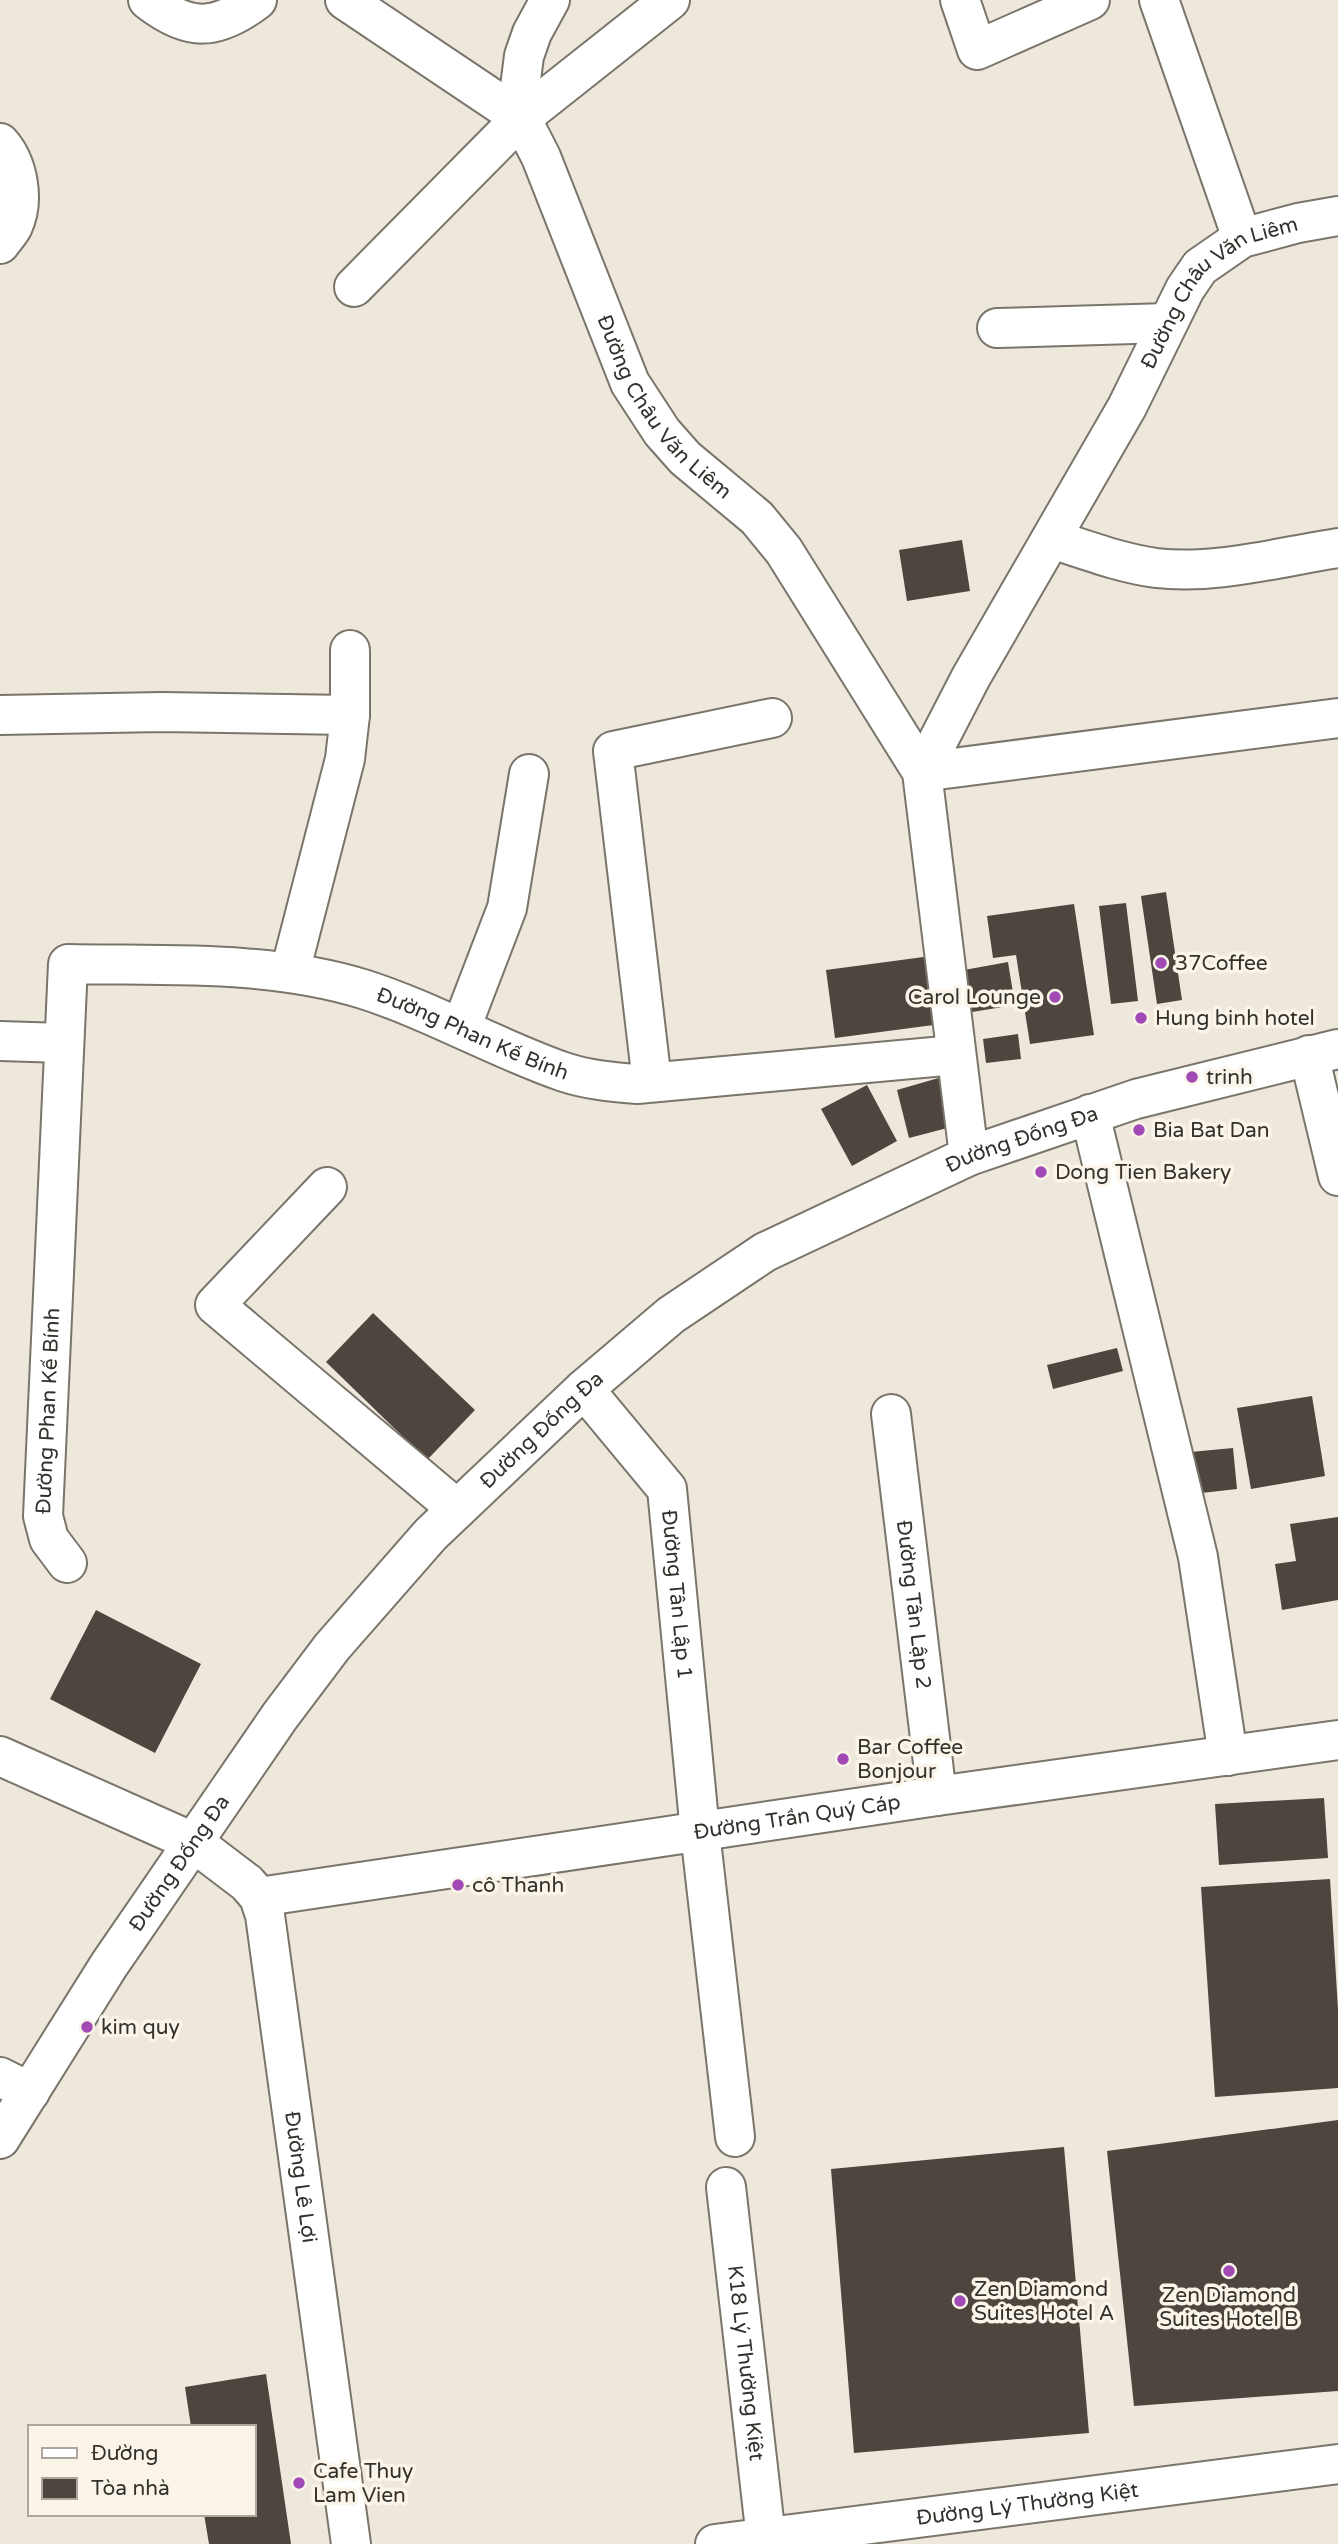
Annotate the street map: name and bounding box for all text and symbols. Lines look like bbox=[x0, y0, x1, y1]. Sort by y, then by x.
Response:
street label: Đường Châu Văn Liêm bbox=[1136, 212, 1301, 373]
street label: Đường Châu Văn Liêm bbox=[591, 311, 736, 504]
place label: 37Coffee bbox=[1175, 951, 1268, 976]
marker: 37Coffee bbox=[1153, 955, 1169, 971]
street label: Đường Phan Kế Bính bbox=[373, 983, 572, 1086]
place label: Carol Lounge bbox=[908, 985, 1041, 1010]
marker: Carol Lounge bbox=[1047, 989, 1063, 1005]
place label: Hung binh hotel bbox=[1155, 1006, 1315, 1031]
marker: Hung binh hotel bbox=[1133, 1010, 1149, 1026]
place label: trinh bbox=[1206, 1065, 1253, 1090]
marker: trinh bbox=[1184, 1069, 1200, 1085]
street label: Đường Đống Đa bbox=[941, 1101, 1101, 1178]
place label: Bia Bat Dan bbox=[1153, 1118, 1270, 1143]
marker: Bia Bat Dan bbox=[1131, 1122, 1147, 1138]
place label: Dong Tien Bakery bbox=[1055, 1160, 1231, 1185]
marker: Dong Tien Bakery bbox=[1033, 1164, 1049, 1180]
street label: Đường Phan Kế Bính bbox=[31, 1307, 65, 1515]
street label: Đường Đống Đa bbox=[475, 1366, 609, 1494]
street label: Đường Tân Lập 1 bbox=[656, 1509, 697, 1680]
street label: Đường Tân Lập 2 bbox=[891, 1519, 936, 1691]
place label: Bar Coffee Bonjour bbox=[857, 1735, 963, 1784]
marker: Bar Coffee Bonjour bbox=[835, 1751, 851, 1767]
street label: Đường Đống Đa bbox=[124, 1790, 235, 1936]
street label: Đường Trần Quý Cáp bbox=[692, 1790, 902, 1845]
place label: cô Thanh bbox=[472, 1873, 564, 1898]
marker: cô Thanh bbox=[450, 1877, 466, 1893]
place label: kim quy bbox=[101, 2015, 180, 2040]
marker: kim quy bbox=[79, 2019, 95, 2035]
street label: Đường Lê Lợi bbox=[279, 2110, 322, 2245]
marker: Zen Diamond Suites Hotel B bbox=[1221, 2263, 1237, 2279]
street label: K18 Lý Thường Kiệt bbox=[722, 2264, 769, 2462]
place label: Zen Diamond Suites Hotel A bbox=[974, 2277, 1114, 2326]
place label: Zen Diamond Suites Hotel B bbox=[1159, 2283, 1299, 2332]
marker: Zen Diamond Suites Hotel A bbox=[952, 2293, 968, 2309]
legend bbox=[28, 2425, 256, 2516]
text: Đường bbox=[91, 2441, 159, 2466]
place label: Cafe Thuy Lam Vien bbox=[313, 2459, 413, 2508]
marker: Cafe Thuy Lam Vien bbox=[291, 2475, 307, 2491]
text: Tòa nhà bbox=[91, 2476, 170, 2501]
street label: Đường Lý Thường Kiệt bbox=[915, 2478, 1140, 2531]

